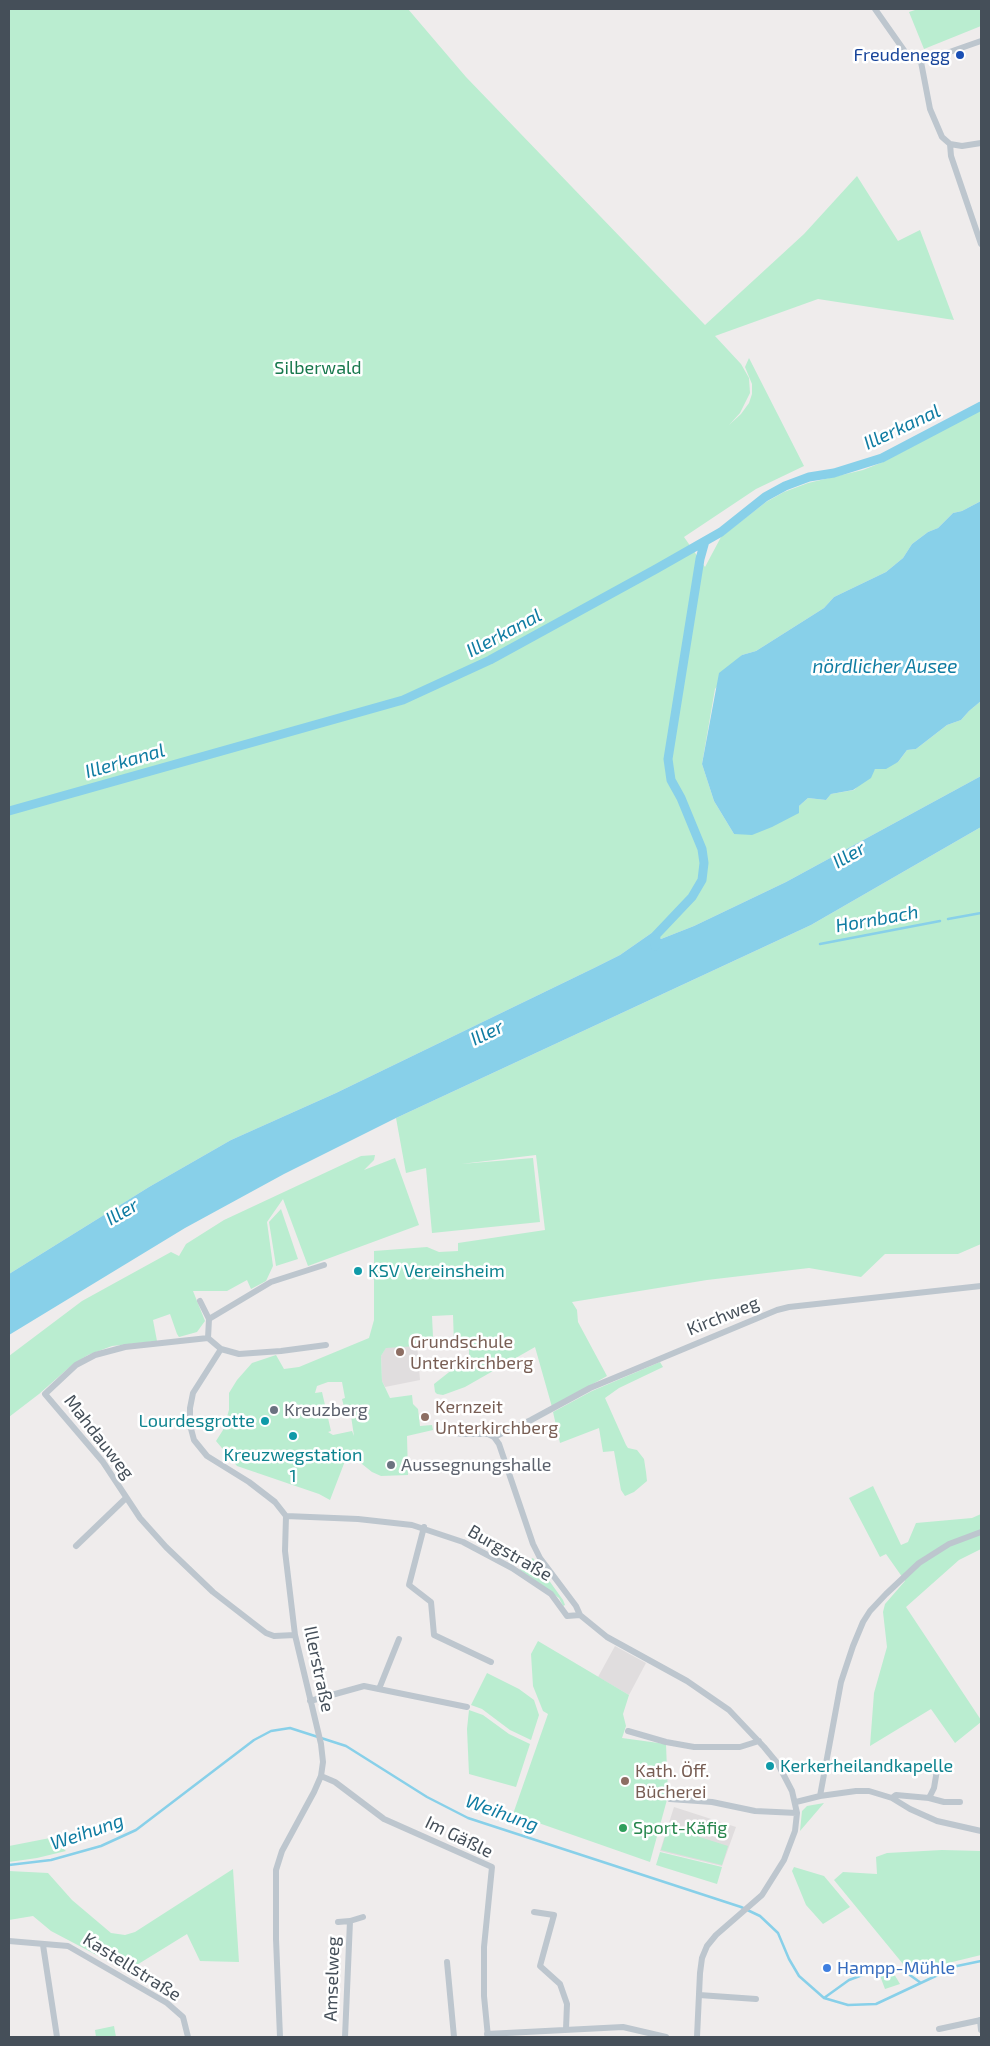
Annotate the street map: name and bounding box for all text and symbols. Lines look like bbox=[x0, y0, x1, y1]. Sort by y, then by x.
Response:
place label: Freudenegg bbox=[854, 44, 950, 66]
marker: Freudenegg bbox=[954, 49, 966, 61]
park label: Silberwald bbox=[274, 357, 362, 379]
water label: Illerkanal bbox=[860, 399, 944, 455]
water label: Illerkanal bbox=[462, 604, 546, 662]
water label: nördlicher Ausee bbox=[813, 656, 957, 678]
water label: Illerkanal bbox=[82, 739, 168, 783]
water label: Iller bbox=[829, 837, 869, 873]
water label: Hornbach bbox=[834, 900, 920, 938]
water label: Iller bbox=[467, 1015, 507, 1051]
water label: Iller bbox=[102, 1194, 142, 1230]
place label: KSV Vereinsheim bbox=[368, 1260, 505, 1282]
marker: KSV Vereinsheim bbox=[352, 1265, 364, 1277]
street label: Kirchweg bbox=[684, 1292, 762, 1340]
place label: Grundschule Unterkirchberg bbox=[410, 1331, 533, 1374]
marker: Grundschule Unterkirchberg bbox=[394, 1346, 406, 1358]
street label: Mahdauweg bbox=[59, 1391, 139, 1483]
place label: Kernzeit Unterkirchberg bbox=[435, 1396, 558, 1438]
place label: Kreuzberg bbox=[284, 1399, 368, 1421]
marker: Kreuzberg bbox=[268, 1404, 280, 1416]
place label: Lourdesgrotte bbox=[139, 1410, 255, 1432]
marker: Kernzeit Unterkirchberg bbox=[419, 1411, 431, 1423]
marker: Lourdesgrotte bbox=[259, 1415, 271, 1427]
marker: Kreuzwegstation 1 bbox=[287, 1430, 299, 1442]
place label: Kreuzwegstation 1 bbox=[223, 1444, 363, 1486]
place label: Aussegnungshalle bbox=[401, 1454, 552, 1476]
marker: Aussegnungshalle bbox=[385, 1459, 397, 1471]
street label: Burgstraße bbox=[464, 1520, 556, 1586]
street label: Illerstraße bbox=[299, 1624, 339, 1714]
place label: Kerkerheilandkapelle bbox=[780, 1755, 953, 1777]
place label: Kath. Öff. Bücherei bbox=[635, 1760, 709, 1802]
marker: Kerkerheilandkapelle bbox=[764, 1760, 776, 1772]
marker: Kath. Öff. Bücherei bbox=[619, 1775, 631, 1787]
water label: Weihung bbox=[462, 1789, 542, 1837]
water label: Weihung bbox=[47, 1809, 127, 1855]
street label: Im Gäßle bbox=[422, 1811, 496, 1863]
place label: Sport-Käfig bbox=[633, 1817, 727, 1839]
marker: Sport-Käfig bbox=[617, 1822, 629, 1834]
street label: Kastellstraße bbox=[79, 1928, 185, 2006]
street label: Amselweg bbox=[320, 1936, 344, 2022]
place label: Hampp-Mühle bbox=[837, 1957, 955, 1979]
marker: Hampp-Mühle bbox=[821, 1962, 833, 1974]

